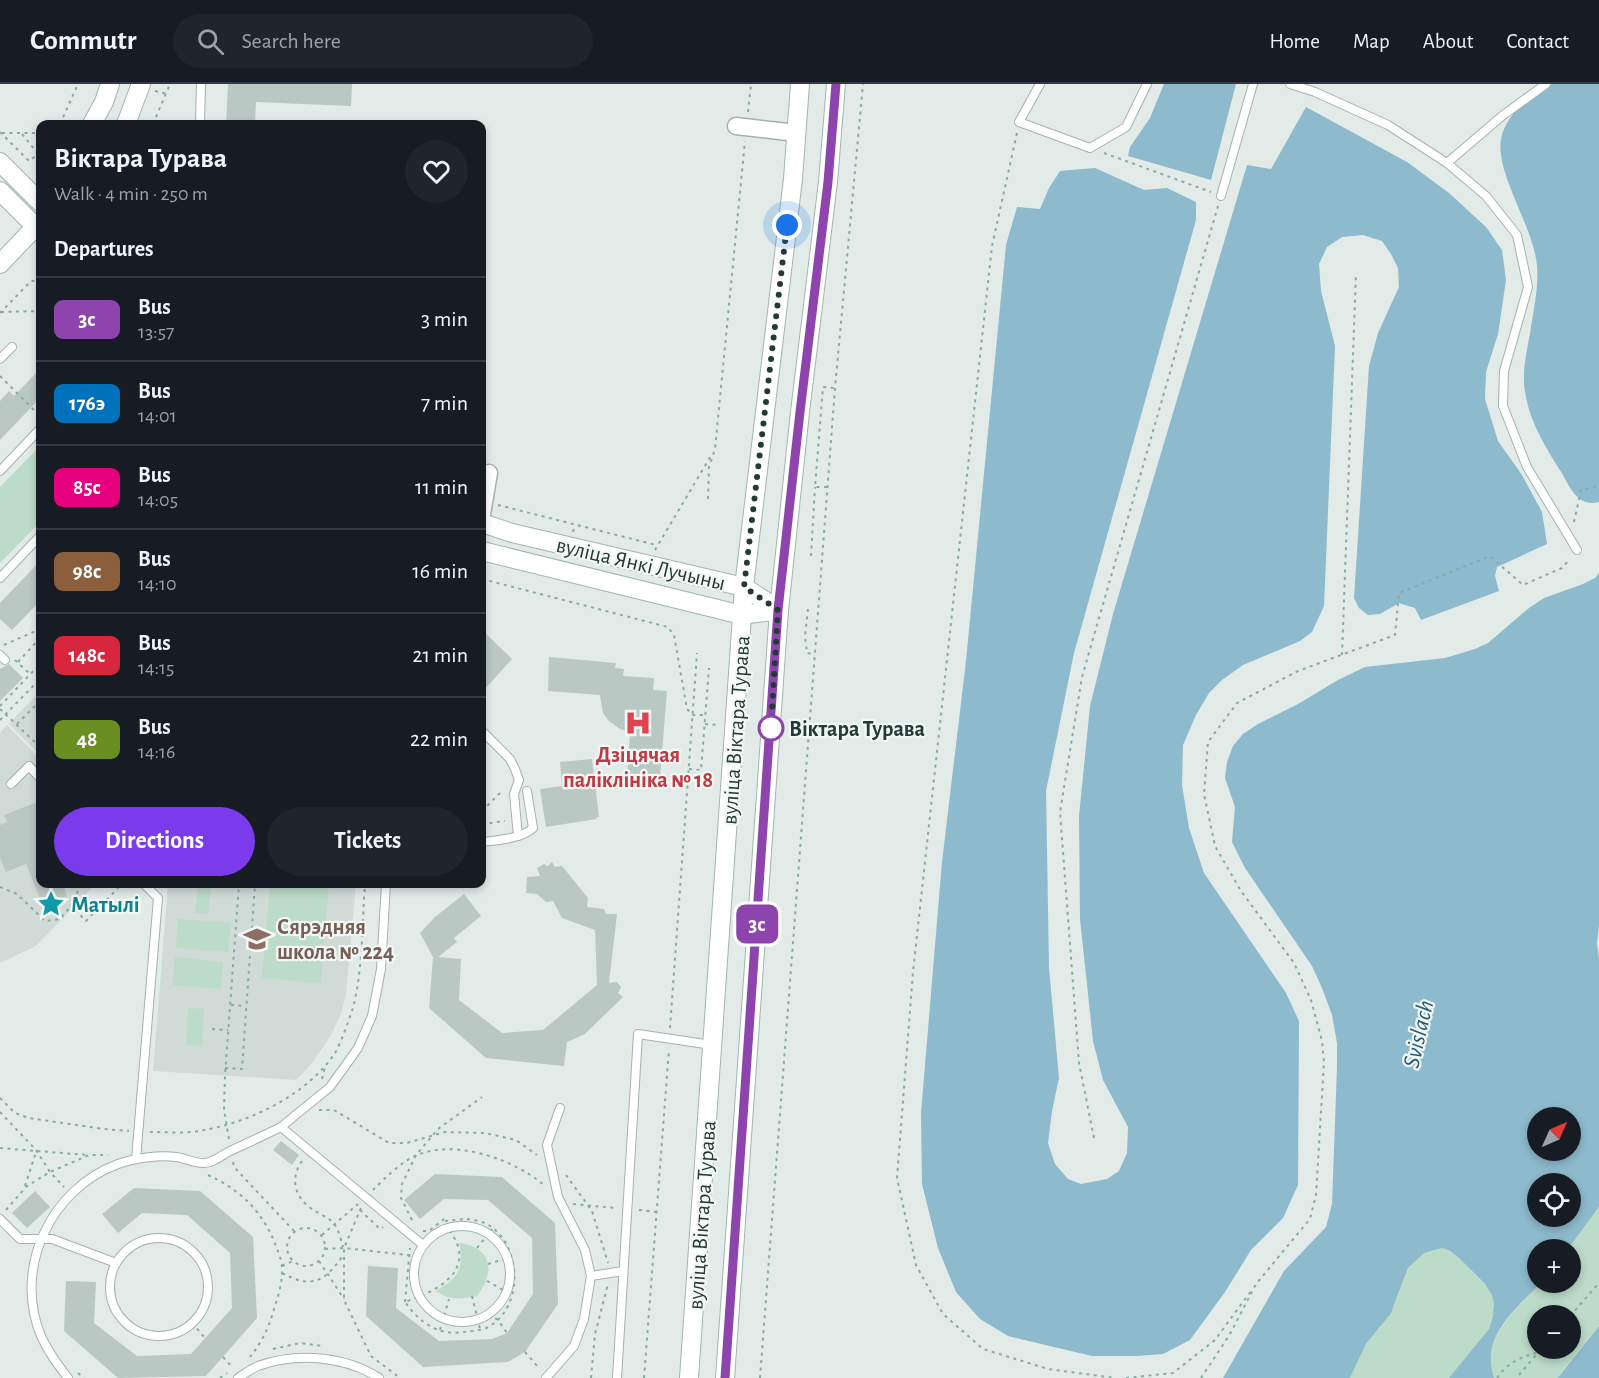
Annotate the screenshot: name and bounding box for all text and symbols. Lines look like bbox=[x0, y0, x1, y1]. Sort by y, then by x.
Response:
search box bbox=[173, 14, 593, 68]
icon: search bbox=[194, 25, 227, 58]
text: Commutr bbox=[30, 27, 137, 55]
text: Search here bbox=[242, 30, 341, 52]
text: Home bbox=[1269, 31, 1320, 52]
text: Map bbox=[1353, 31, 1390, 52]
text: About bbox=[1423, 31, 1473, 52]
text: Contact bbox=[1506, 31, 1569, 52]
button: heart bbox=[405, 140, 468, 203]
text: Віктара Турава bbox=[54, 145, 227, 173]
text: Walk · 4 min · 250 m bbox=[54, 184, 208, 204]
your location bbox=[772, 210, 802, 240]
text: Departures bbox=[54, 238, 154, 260]
text: Bus bbox=[138, 296, 171, 318]
text: 3 min bbox=[421, 308, 468, 330]
text: 3с bbox=[78, 309, 96, 330]
text: 13:57 bbox=[138, 322, 174, 342]
text: Bus bbox=[138, 380, 171, 402]
text: 7 min bbox=[421, 392, 468, 414]
text: 176э bbox=[69, 393, 105, 414]
text: 14:01 bbox=[138, 406, 177, 426]
text: Bus bbox=[138, 464, 171, 486]
text: 11 min bbox=[415, 476, 468, 498]
text: 85с bbox=[73, 477, 101, 498]
text: 14:05 bbox=[138, 490, 178, 510]
street label: вуліца Янкі Лучыны bbox=[554, 534, 728, 594]
text: Bus bbox=[138, 548, 171, 570]
text: 16 min bbox=[412, 560, 468, 582]
text: 98с bbox=[73, 561, 101, 582]
text: 14:10 bbox=[138, 574, 177, 594]
text: Bus bbox=[138, 632, 171, 654]
street label: вуліца Віктара Турава bbox=[718, 635, 754, 825]
text: 21 min bbox=[413, 644, 468, 666]
text: 148с bbox=[69, 645, 105, 666]
text: 14:15 bbox=[138, 658, 174, 678]
hospital icon: Дзіцячая паліклініка № 18 bbox=[623, 708, 653, 738]
marker: Віктара Турава bbox=[758, 715, 784, 741]
text: Bus bbox=[138, 716, 171, 738]
place label: Віктара Турава bbox=[789, 718, 925, 741]
text: 22 min bbox=[410, 728, 468, 750]
text: 48 bbox=[77, 729, 97, 750]
text: 14:16 bbox=[138, 742, 175, 762]
place label: Дзіцячая паліклініка № 18 bbox=[563, 744, 713, 791]
button: Directions bbox=[54, 807, 255, 876]
button: Tickets bbox=[267, 807, 468, 876]
place icon: Матылі bbox=[36, 889, 66, 919]
place label: Матылі bbox=[71, 894, 140, 916]
line badge: 3с bbox=[730, 904, 784, 944]
text: 3с bbox=[748, 914, 766, 935]
place label: Сярэдняя школа № 224 bbox=[277, 916, 394, 963]
school or university icon: Сярэдняя школа № 224 bbox=[242, 924, 272, 954]
water label: Svislach bbox=[1400, 998, 1438, 1070]
north arrow bbox=[1527, 1107, 1581, 1161]
map controls bbox=[1527, 1107, 1581, 1359]
street label: вуліца Віктара Турава bbox=[684, 1120, 720, 1310]
button: locate bbox=[1527, 1173, 1581, 1227]
button: + bbox=[1527, 1239, 1581, 1293]
button: − bbox=[1527, 1305, 1581, 1359]

